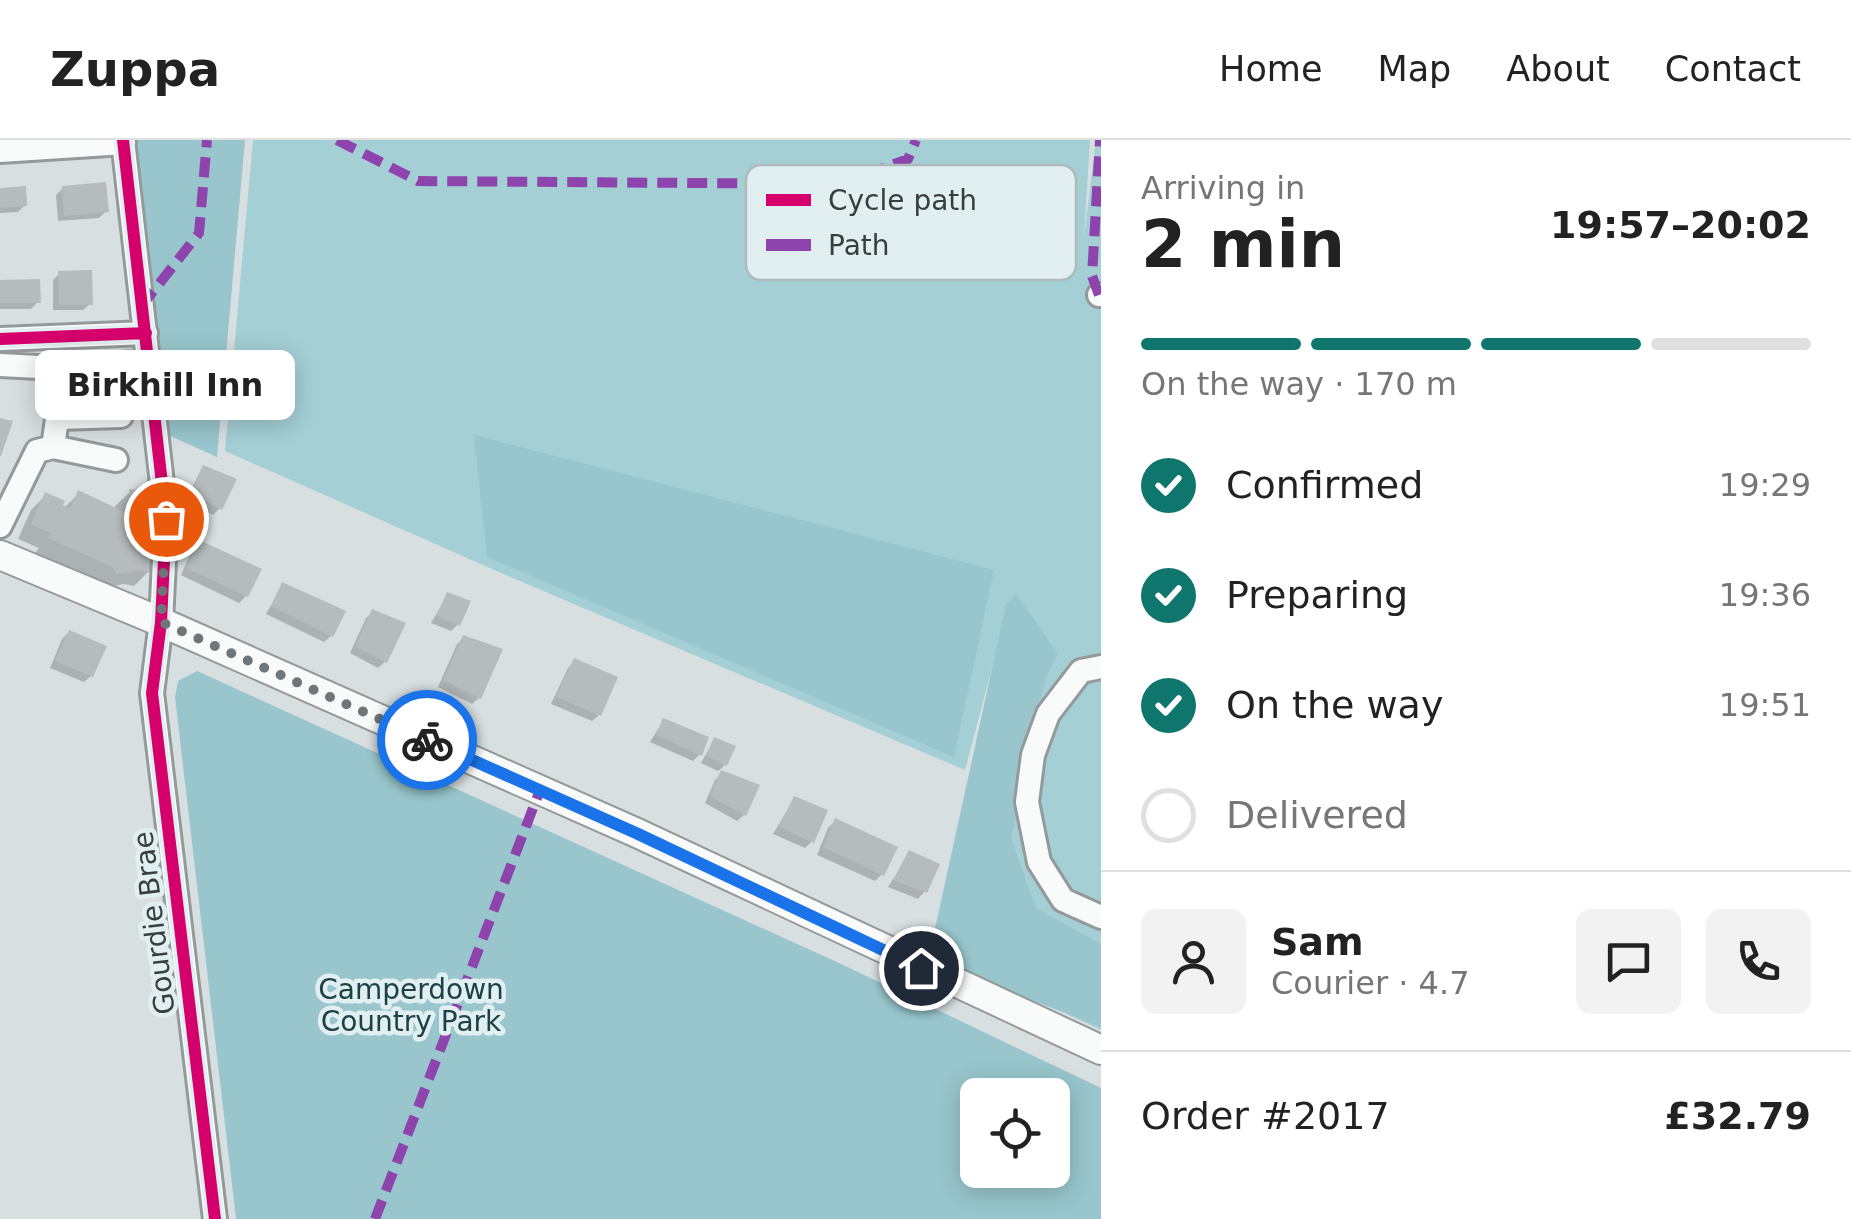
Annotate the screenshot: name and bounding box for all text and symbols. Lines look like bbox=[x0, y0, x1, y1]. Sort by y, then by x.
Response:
text: Zuppa bbox=[50, 41, 220, 97]
text: Home bbox=[1219, 49, 1322, 89]
text: Map bbox=[1377, 49, 1451, 89]
text: About bbox=[1506, 49, 1610, 89]
text: Contact bbox=[1665, 49, 1801, 89]
legend bbox=[746, 165, 1076, 280]
text: Arriving in bbox=[1141, 169, 1305, 207]
text: Cycle path bbox=[828, 184, 977, 217]
text: 19:57–20:02 bbox=[1550, 203, 1811, 247]
text: 2 min bbox=[1141, 207, 1345, 282]
text: Path bbox=[828, 229, 890, 262]
callout: Birkhill Inn bbox=[36, 349, 296, 419]
text: On the way · 170 m bbox=[1141, 365, 1457, 403]
text: Birkhill Inn bbox=[67, 366, 263, 404]
icon: check bbox=[1141, 458, 1196, 513]
text: Confirmed bbox=[1226, 463, 1423, 507]
text: 19:29 bbox=[1719, 466, 1811, 504]
pin bbox=[124, 477, 209, 562]
icon: bag bbox=[139, 492, 194, 547]
icon: check bbox=[1141, 568, 1196, 623]
text: Preparing bbox=[1226, 573, 1408, 617]
text: 19:36 bbox=[1719, 576, 1811, 614]
icon: check bbox=[1141, 678, 1196, 733]
text: On the way bbox=[1226, 683, 1443, 727]
text: 19:51 bbox=[1719, 686, 1811, 724]
courier bbox=[377, 690, 477, 790]
icon: bike bbox=[400, 713, 455, 768]
text: Delivered bbox=[1226, 793, 1408, 837]
street label: Gourdie Brae bbox=[126, 829, 182, 1017]
button: person bbox=[1141, 909, 1246, 1014]
button: chat bbox=[1576, 909, 1681, 1014]
button: phone bbox=[1706, 909, 1811, 1014]
text: Sam bbox=[1271, 920, 1364, 964]
pin bbox=[879, 926, 964, 1011]
icon: home bbox=[894, 941, 949, 996]
text: Courier · 4.7 bbox=[1271, 964, 1470, 1002]
park label: Camperdown Country Park bbox=[318, 973, 504, 1038]
map controls bbox=[960, 1078, 1070, 1188]
button: locate bbox=[960, 1078, 1070, 1188]
text: Order #2017 bbox=[1141, 1094, 1390, 1138]
text: £32.79 bbox=[1664, 1094, 1811, 1138]

